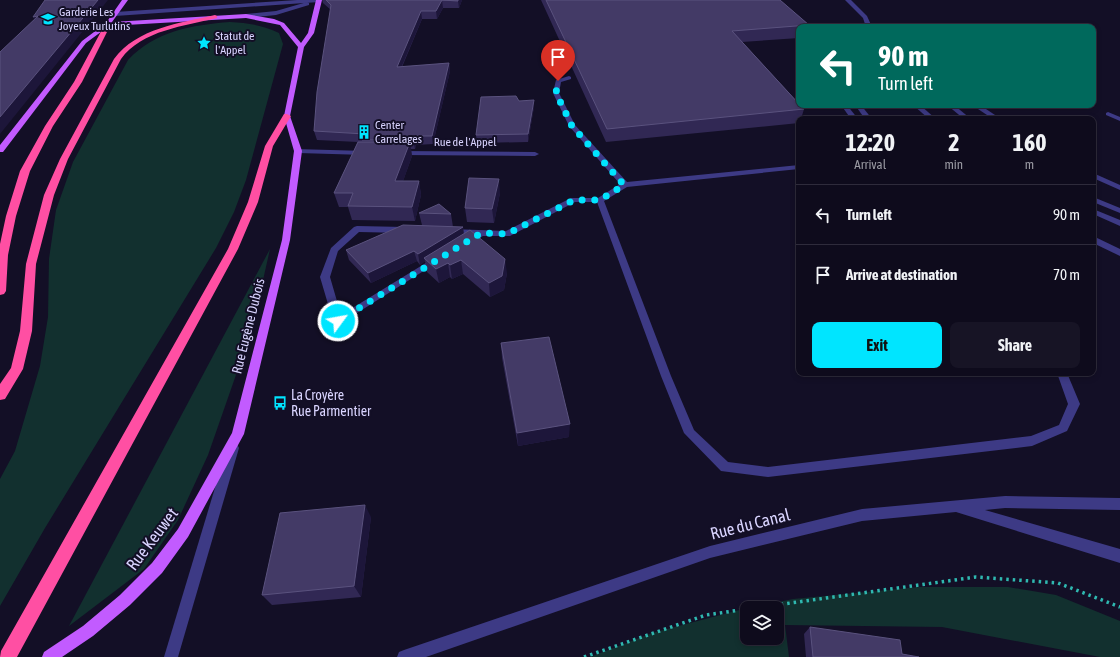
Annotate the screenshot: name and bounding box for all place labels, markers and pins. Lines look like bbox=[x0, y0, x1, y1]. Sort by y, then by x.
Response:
place label: Garderie Les Joyeux Turlutins bbox=[59, 5, 130, 33]
school or university icon: Garderie Les Joyeux Turlutins bbox=[40, 11, 56, 27]
place label: Statut de l'Appel bbox=[215, 29, 255, 57]
place icon: Statut de l'Appel bbox=[196, 35, 212, 51]
pin bbox=[541, 40, 575, 81]
place label: Center Carrelages bbox=[375, 118, 422, 146]
building icon: Center Carrelages bbox=[356, 124, 372, 140]
place label: La Croyère Rue Parmentier bbox=[291, 387, 372, 419]
bus stop icon: La Croyère Rue Parmentier bbox=[272, 395, 288, 411]

